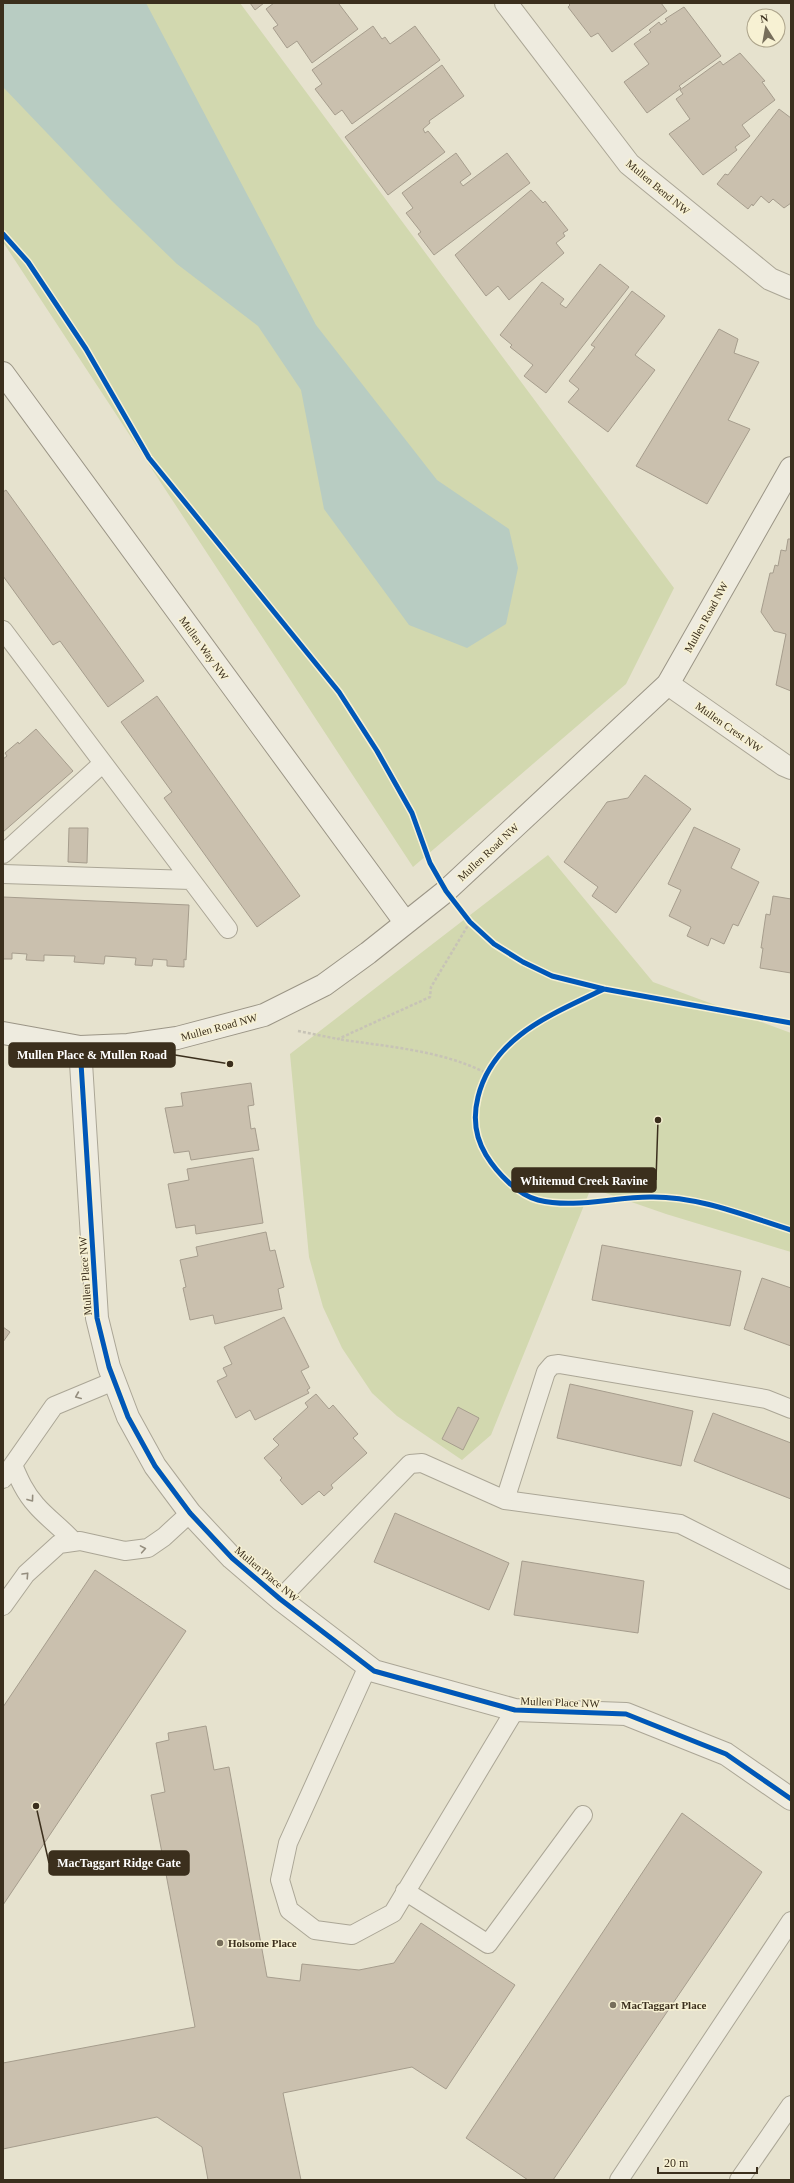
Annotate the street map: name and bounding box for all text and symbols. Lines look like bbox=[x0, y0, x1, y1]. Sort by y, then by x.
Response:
north arrow bbox=[746, 8, 786, 48]
text: N bbox=[759, 12, 769, 25]
street label: Mullen Bend NW bbox=[624, 157, 693, 217]
street label: Mullen Road NW bbox=[682, 579, 731, 654]
street label: Mullen Way NW bbox=[177, 614, 231, 682]
street label: Mullen Crest NW bbox=[693, 699, 765, 755]
street label: Mullen Road NW bbox=[455, 820, 521, 883]
street label: Mullen Road NW bbox=[179, 1011, 259, 1043]
callout: Mullen Place & Mullen Road bbox=[9, 1043, 175, 1067]
text: Mullen Place & Mullen Road bbox=[17, 1048, 167, 1062]
callout: Whitemud Creek Ravine bbox=[512, 1168, 656, 1192]
text: Whitemud Creek Ravine bbox=[520, 1174, 649, 1188]
street label: Mullen Place NW bbox=[76, 1235, 94, 1316]
one-way arrow bbox=[75, 1392, 82, 1400]
one-way arrow bbox=[26, 1495, 34, 1502]
street label: Mullen Place NW bbox=[233, 1544, 302, 1605]
one-way arrow bbox=[139, 1545, 146, 1553]
one-way arrow bbox=[22, 1572, 29, 1579]
street label: Mullen Place NW bbox=[520, 1695, 601, 1709]
callout: MacTaggart Ridge Gate bbox=[49, 1851, 189, 1875]
text: MacTaggart Ridge Gate bbox=[57, 1856, 181, 1870]
place label: Holsome Place bbox=[228, 1937, 297, 1949]
marker: Holsome Place bbox=[215, 1938, 225, 1948]
place label: MacTaggart Place bbox=[621, 1999, 707, 2011]
marker: MacTaggart Place bbox=[608, 2000, 618, 2010]
scale bar bbox=[658, 2149, 757, 2175]
text: 20 m bbox=[664, 2156, 689, 2170]

